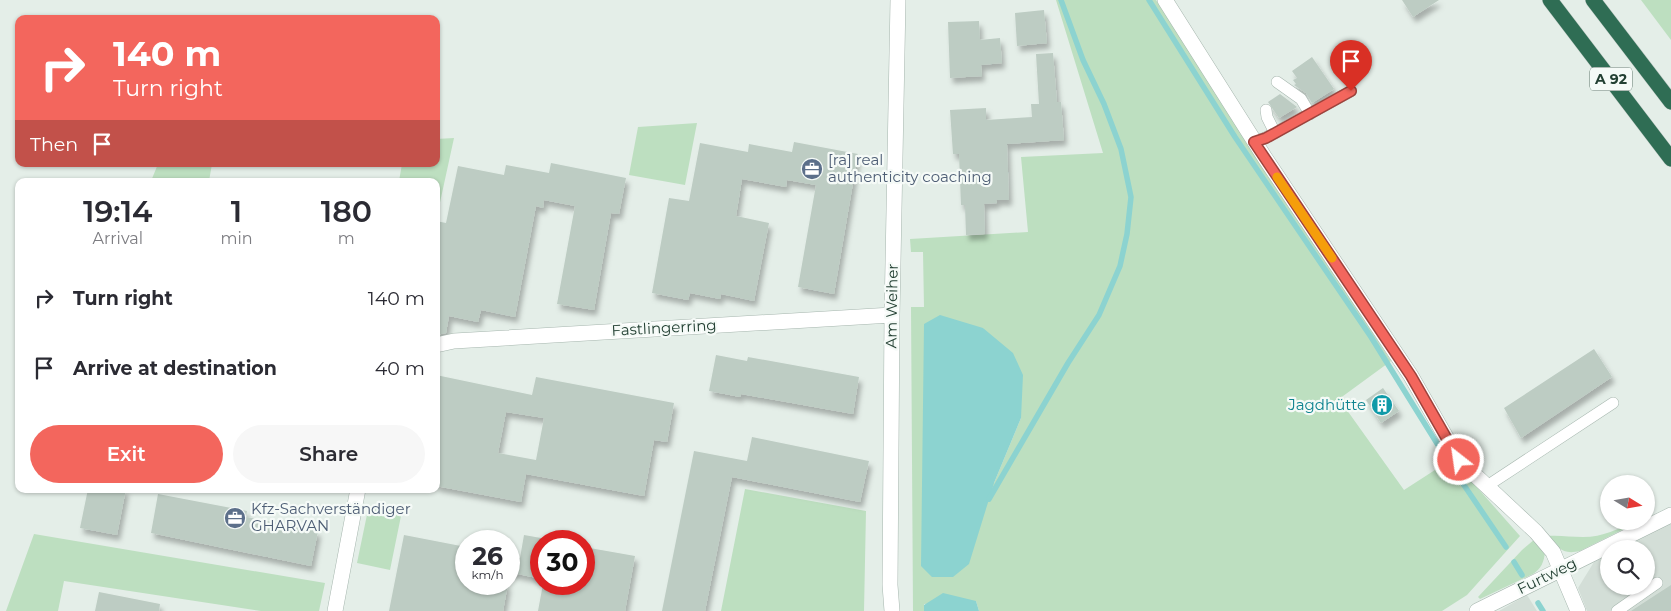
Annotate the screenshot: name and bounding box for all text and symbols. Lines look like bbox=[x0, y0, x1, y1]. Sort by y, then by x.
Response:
text: 140 m bbox=[113, 32, 221, 75]
icon: right bbox=[30, 35, 95, 100]
pin bbox=[1330, 40, 1372, 91]
icon: arrive bbox=[1337, 47, 1365, 75]
road number: A 92 bbox=[1590, 68, 1632, 90]
text: Turn right bbox=[113, 75, 223, 102]
icon: arrive bbox=[88, 130, 116, 158]
text: Then bbox=[30, 133, 78, 156]
place label: [ra] real authenticity coaching bbox=[828, 150, 992, 186]
office icon: [ra] real authenticity coaching bbox=[800, 157, 824, 181]
text: 19:14 bbox=[83, 193, 152, 230]
text: 1 bbox=[231, 193, 242, 230]
text: 180 bbox=[321, 193, 372, 230]
text: Arrival bbox=[93, 229, 143, 248]
text: min bbox=[221, 229, 253, 248]
text: m bbox=[338, 229, 355, 248]
street label: Am Weiher bbox=[881, 263, 902, 349]
icon: right bbox=[30, 284, 58, 312]
text: Turn right bbox=[73, 287, 173, 310]
text: 140 m bbox=[368, 287, 425, 310]
street label: Fastlingerring bbox=[611, 315, 717, 340]
icon: arrive bbox=[30, 354, 58, 382]
text: Arrive at destination bbox=[73, 357, 277, 380]
text: 40 m bbox=[375, 357, 425, 380]
building icon: Jagdhütte bbox=[1370, 393, 1394, 417]
place label: Jagdhütte bbox=[1287, 395, 1366, 414]
button: Exit bbox=[30, 425, 223, 483]
button: Share bbox=[233, 425, 425, 483]
position arrow bbox=[1432, 433, 1484, 485]
north arrow bbox=[1600, 475, 1655, 530]
map controls bbox=[1600, 475, 1655, 595]
place label: Kfz-Sachverständiger GHARVAN bbox=[251, 499, 411, 535]
office icon: Kfz-Sachverständiger GHARVAN bbox=[223, 506, 247, 530]
speed limit sign: 30 bbox=[530, 530, 595, 595]
button: search bbox=[1600, 540, 1655, 595]
text: 26 bbox=[472, 541, 503, 571]
street label: Furtweg bbox=[1514, 553, 1580, 598]
text: km/h bbox=[471, 567, 504, 582]

